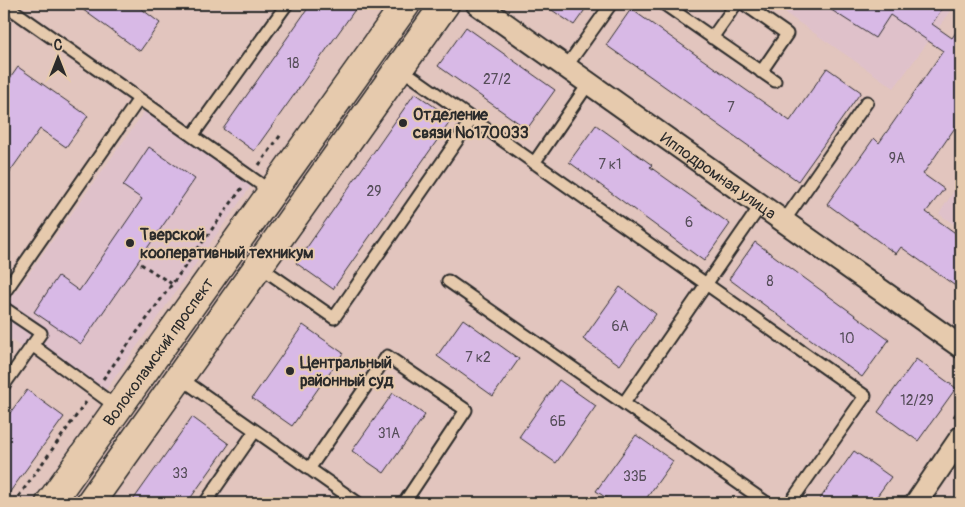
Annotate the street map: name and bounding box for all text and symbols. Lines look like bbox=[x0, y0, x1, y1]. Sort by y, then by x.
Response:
north arrow bbox=[32, 32, 82, 82]
text: С bbox=[54, 37, 63, 54]
house number: 18 bbox=[287, 55, 299, 72]
house number: 27/2 bbox=[483, 71, 511, 88]
house number: 7 bbox=[727, 99, 735, 116]
place label: Отделение связи №170033 bbox=[412, 105, 529, 143]
marker: Отделение связи №170033 bbox=[397, 117, 409, 129]
street label: Ипподромная улица bbox=[656, 128, 780, 224]
house number: 9А bbox=[889, 150, 905, 167]
house number: 7 к1 bbox=[598, 156, 622, 173]
house number: 29 bbox=[366, 183, 382, 200]
house number: 6 bbox=[685, 214, 693, 231]
place label: Тверской кооперативный техникум bbox=[139, 225, 314, 263]
marker: Тверской кооперативный техникум bbox=[124, 237, 136, 249]
house number: 8 bbox=[766, 273, 774, 290]
street label: Волоколамский проспект bbox=[99, 274, 219, 430]
house number: 6А bbox=[611, 318, 629, 335]
house number: 10 bbox=[839, 330, 855, 347]
house number: 7 к2 bbox=[465, 349, 491, 366]
place label: Центральный районный суд bbox=[300, 353, 394, 391]
marker: Центральный районный суд bbox=[284, 365, 296, 377]
house number: 12/29 bbox=[900, 392, 934, 409]
house number: 6Б bbox=[550, 413, 566, 430]
house number: 31А bbox=[378, 425, 400, 442]
house number: 33 bbox=[172, 465, 188, 482]
house number: 33Б bbox=[623, 468, 647, 485]

